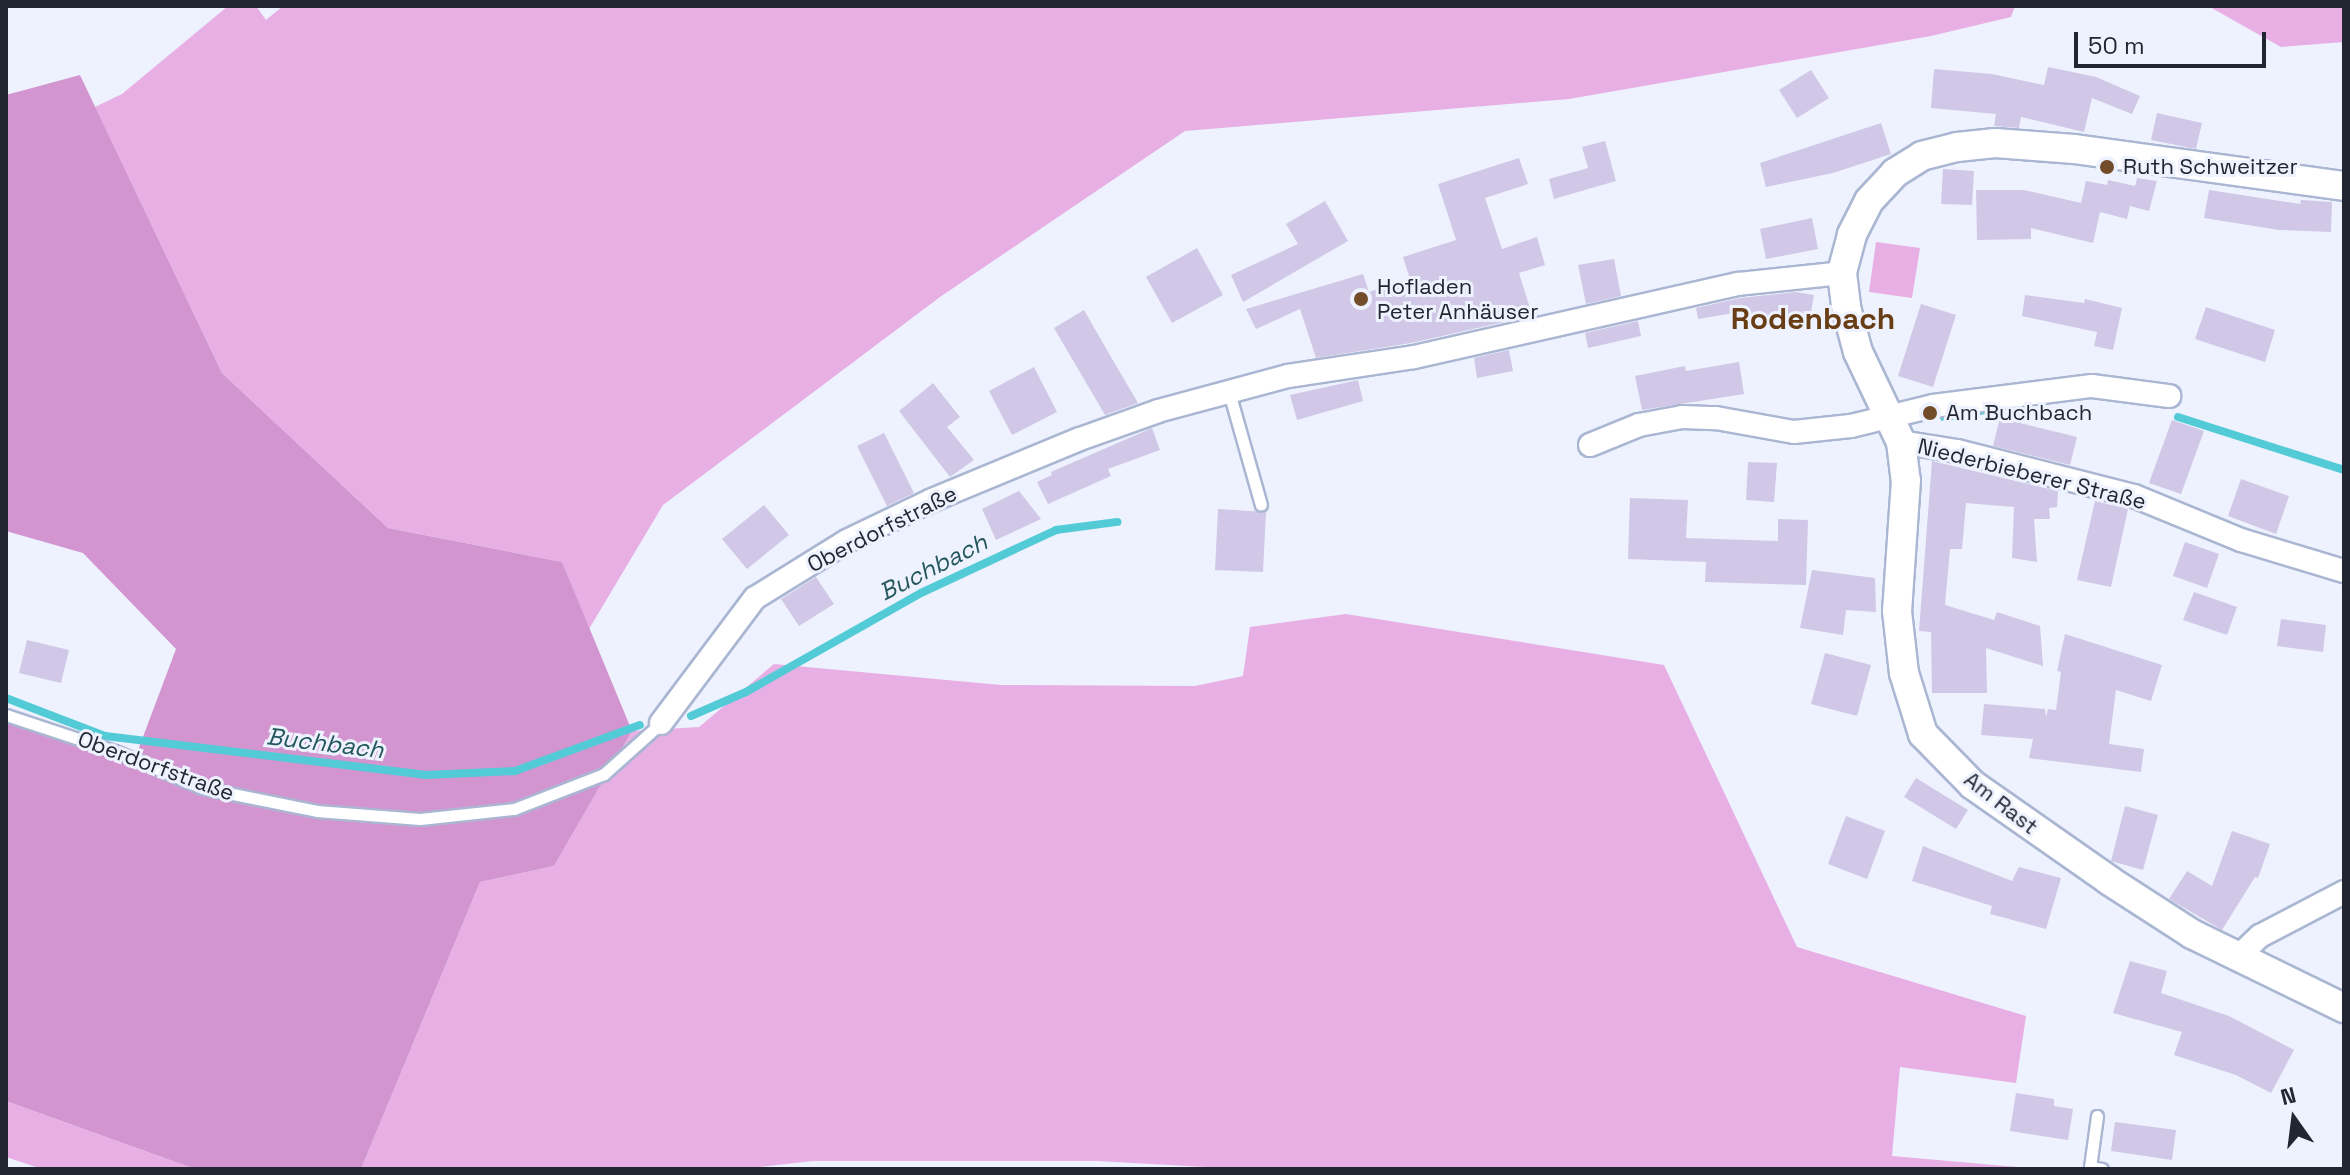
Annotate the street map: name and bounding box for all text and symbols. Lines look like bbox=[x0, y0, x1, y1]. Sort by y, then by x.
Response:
scale bar bbox=[2078, 16, 2270, 66]
text: 50 m bbox=[2088, 30, 2145, 61]
place label: Ruth Schweitzer bbox=[2123, 154, 2298, 180]
marker: Ruth Schweitzer bbox=[2098, 158, 2116, 176]
place label: Hofladen Peter Anhäuser bbox=[1377, 273, 1539, 324]
marker: Hofladen Peter Anhäuser bbox=[1352, 290, 1370, 308]
district label: Rodenbach bbox=[1731, 301, 1895, 337]
place label: Am Buchbach bbox=[1946, 400, 2092, 426]
marker: Am Buchbach bbox=[1921, 404, 1939, 422]
street label: Niederbieberer Straße bbox=[1915, 433, 2149, 515]
street label: Oberdorfstraße bbox=[803, 480, 961, 578]
water label: Buchbach bbox=[874, 527, 992, 607]
water label: Buchbach bbox=[265, 722, 385, 764]
street label: Oberdorfstraße bbox=[74, 725, 238, 807]
street label: Am Rast bbox=[1959, 766, 2043, 840]
north arrow bbox=[2254, 1079, 2334, 1159]
text: N bbox=[2278, 1080, 2299, 1111]

